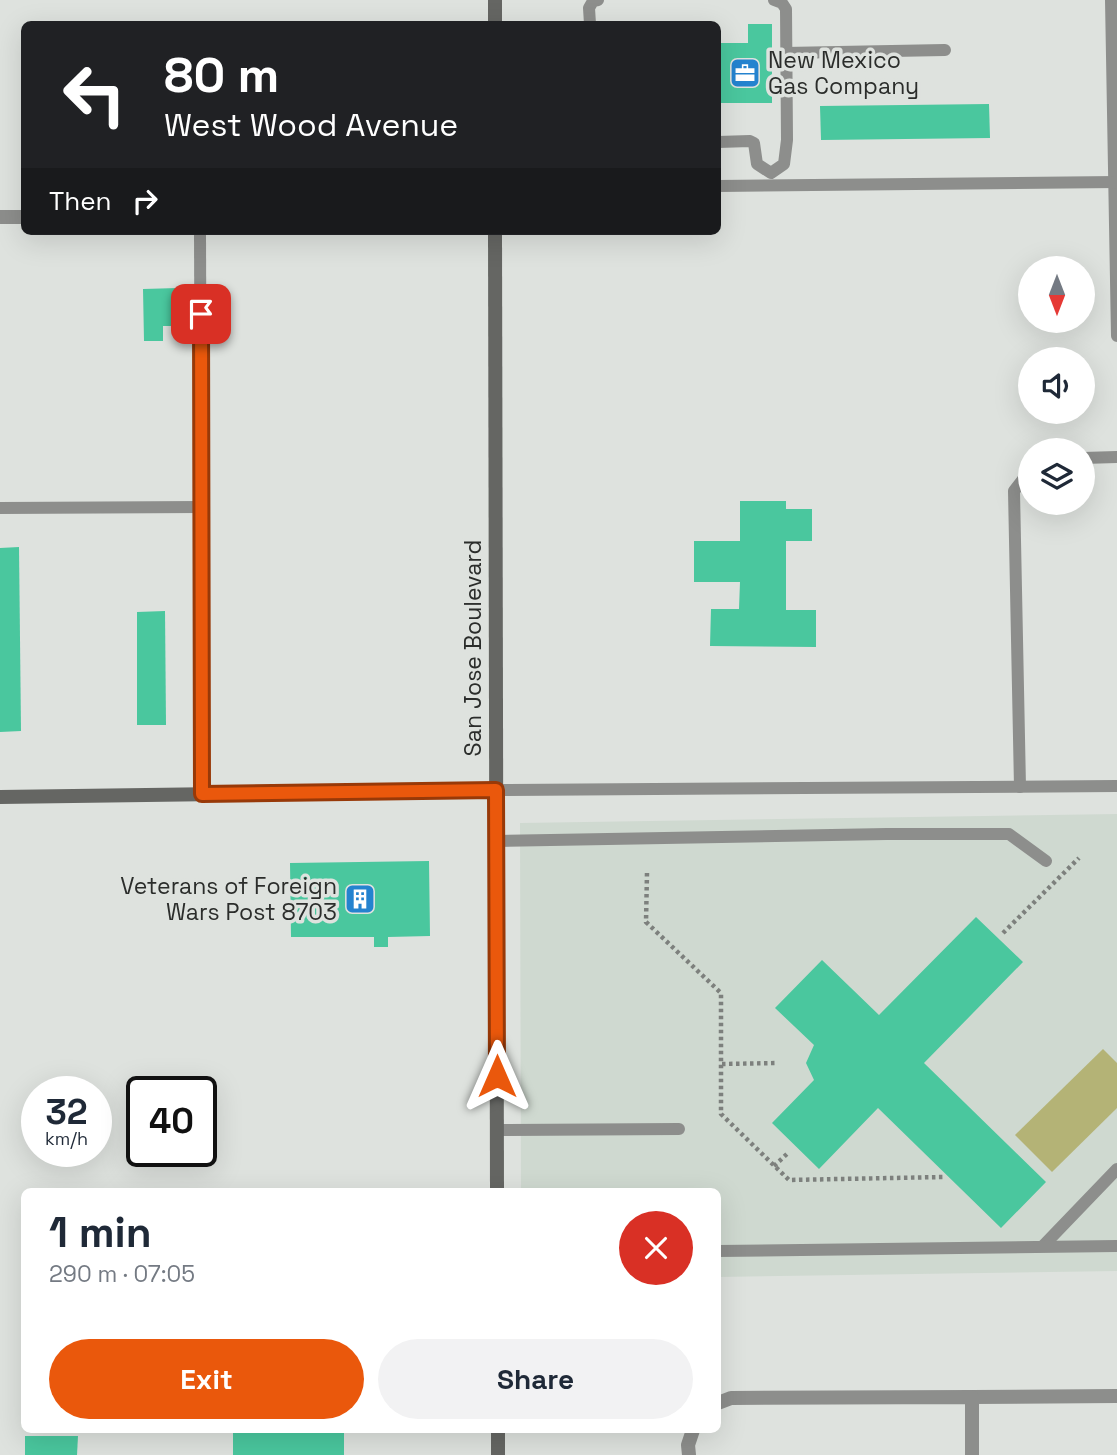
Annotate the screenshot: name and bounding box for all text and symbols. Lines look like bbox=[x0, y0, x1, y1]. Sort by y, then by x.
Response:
text: 80 m bbox=[164, 44, 279, 106]
place label: New Mexico Gas Company bbox=[768, 45, 919, 101]
icon: left bbox=[49, 49, 140, 140]
office icon: New Mexico Gas Company bbox=[728, 56, 762, 90]
text: West Wood Avenue bbox=[164, 105, 458, 145]
icon: right bbox=[126, 182, 164, 220]
text: Then bbox=[49, 184, 112, 218]
north arrow bbox=[1018, 256, 1096, 332]
map controls bbox=[1018, 256, 1095, 515]
pin bbox=[171, 284, 231, 344]
icon: arrive bbox=[182, 295, 220, 333]
button: sound bbox=[1018, 347, 1095, 424]
button: layers bbox=[1018, 438, 1095, 515]
street label: San Jose Boulevard bbox=[458, 540, 488, 756]
place label: Veterans of Foreign Wars Post 8703 bbox=[120, 871, 337, 927]
building icon: Veterans of Foreign Wars Post 8703 bbox=[343, 882, 377, 916]
position arrow bbox=[460, 1039, 534, 1113]
speed limit sign: 40 bbox=[126, 1076, 217, 1167]
text: 32 bbox=[45, 1090, 88, 1134]
text: km/h bbox=[45, 1127, 88, 1150]
text: 1 min bbox=[49, 1206, 152, 1259]
button: close bbox=[619, 1211, 693, 1285]
text: 290 m · 07:05 bbox=[49, 1259, 195, 1289]
button: Exit bbox=[49, 1339, 364, 1419]
button: Share bbox=[378, 1339, 693, 1419]

